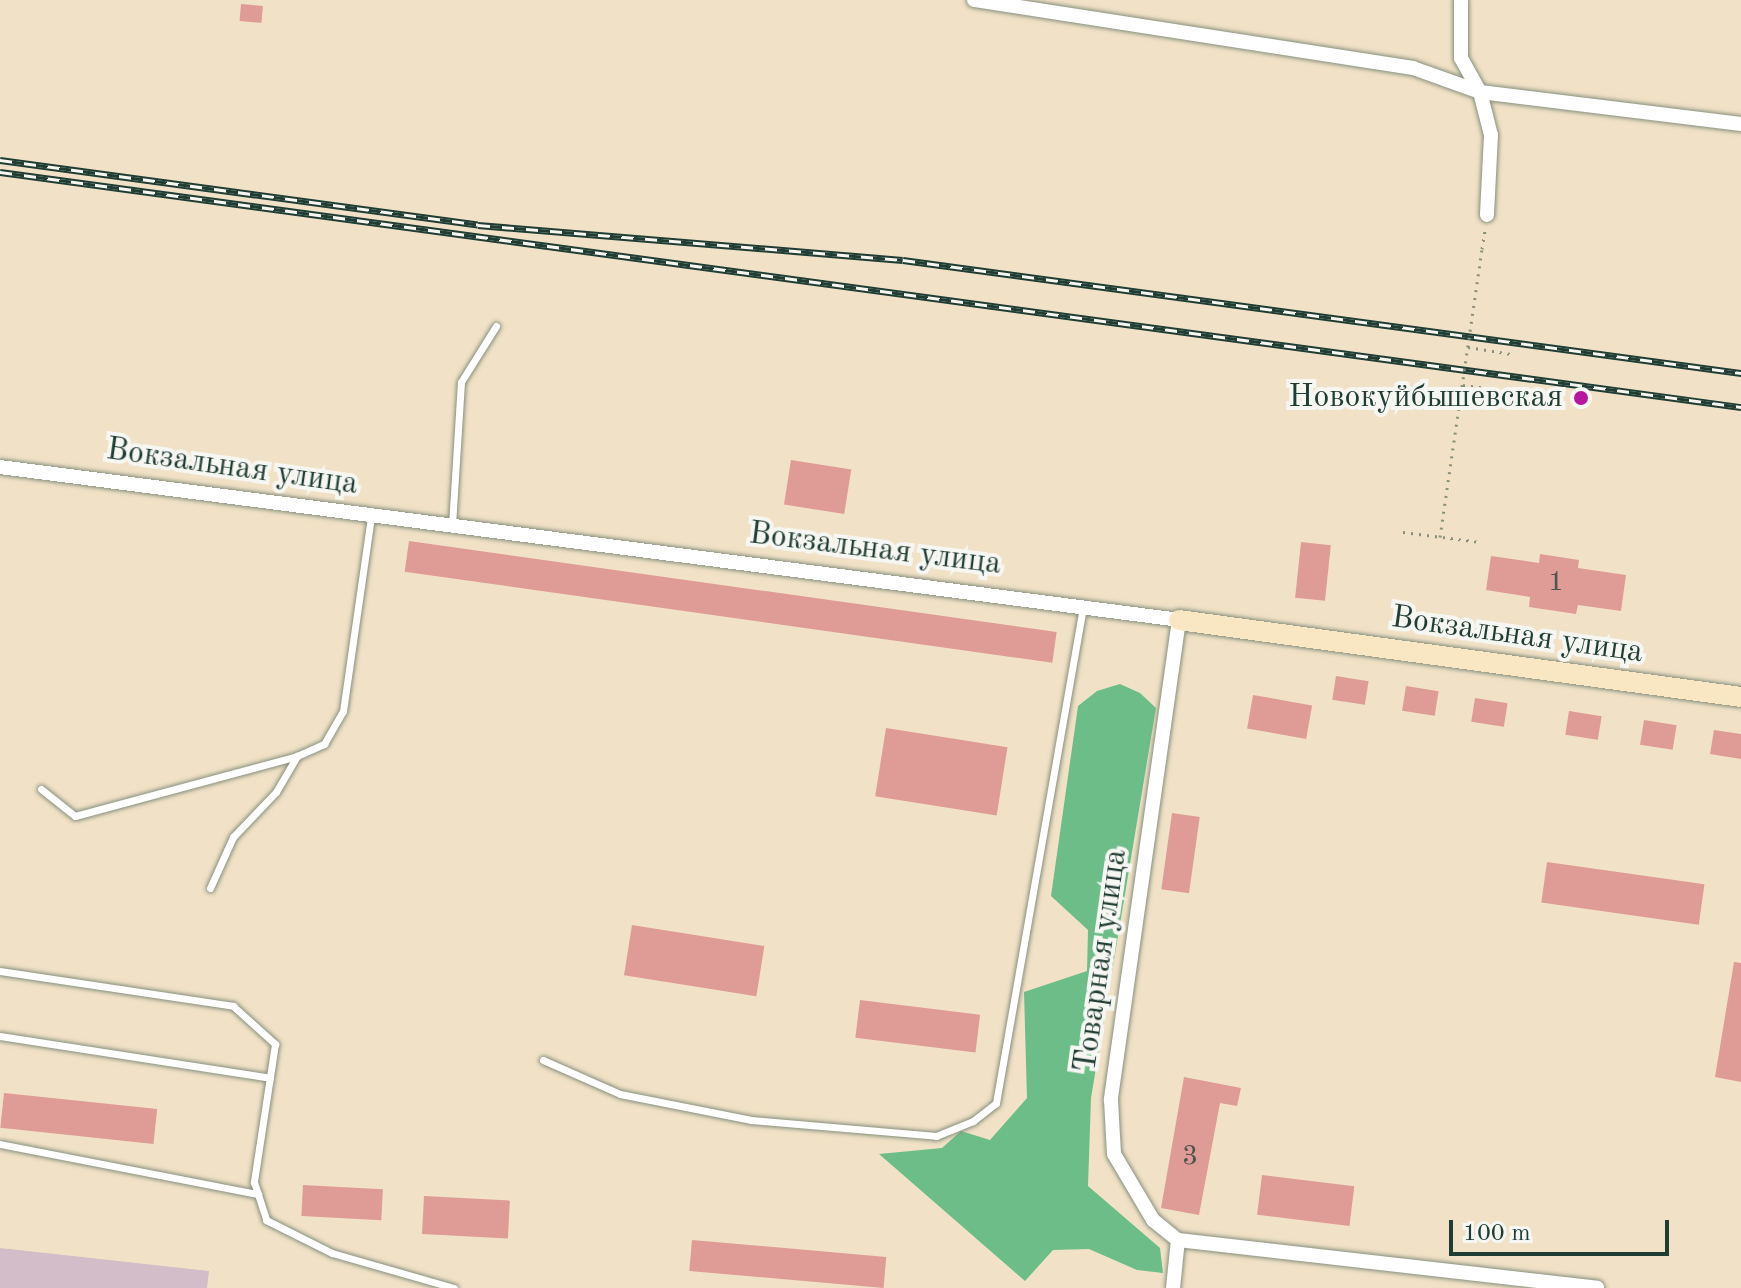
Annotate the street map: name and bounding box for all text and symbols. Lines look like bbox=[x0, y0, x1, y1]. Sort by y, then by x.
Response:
place label: Новокуйбышевская bbox=[1288, 379, 1563, 417]
marker: Новокуйбышевская bbox=[1570, 387, 1592, 409]
street label: Вокзальная улица bbox=[104, 431, 360, 505]
street label: Вокзальная улица bbox=[747, 515, 1003, 585]
house number: 1 bbox=[1548, 566, 1564, 600]
street label: Вокзальная улица bbox=[1389, 599, 1645, 673]
street label: Товарная улица bbox=[1067, 847, 1137, 1075]
house number: 3 bbox=[1182, 1140, 1198, 1174]
scale bar bbox=[1453, 1204, 1673, 1254]
text: 100 m bbox=[1463, 1222, 1531, 1246]

